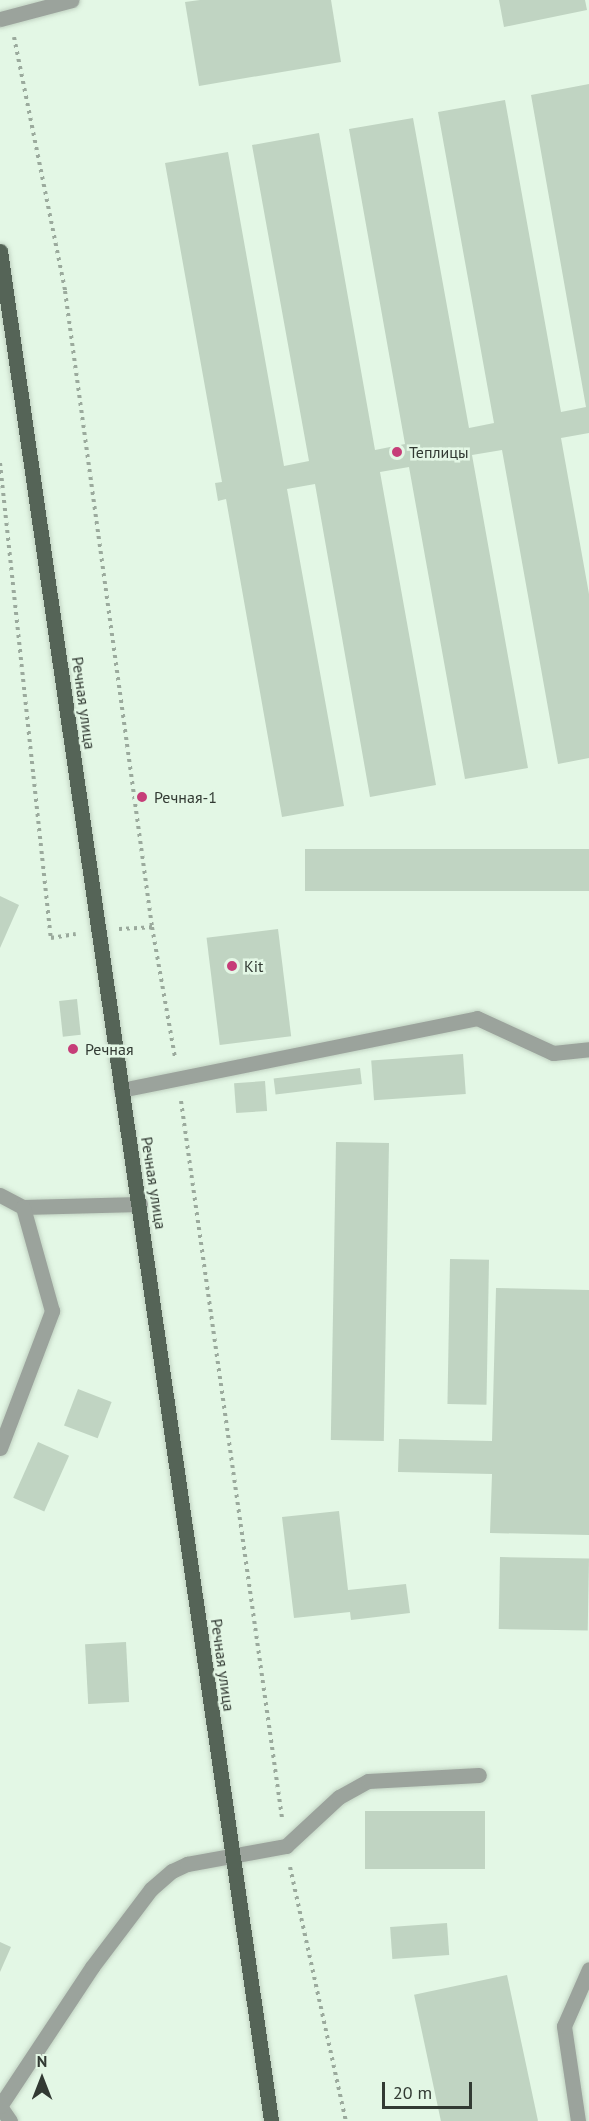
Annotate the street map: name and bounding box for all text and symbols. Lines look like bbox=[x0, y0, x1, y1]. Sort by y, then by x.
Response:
place label: Теплицы bbox=[409, 442, 469, 462]
marker: Теплицы bbox=[390, 445, 404, 459]
street label: Речная улица bbox=[68, 655, 100, 751]
place label: Речная-1 bbox=[154, 787, 217, 807]
marker: Речная-1 bbox=[135, 790, 149, 804]
place label: Kit bbox=[244, 956, 263, 976]
marker: Kit bbox=[225, 959, 239, 973]
place label: Речная bbox=[85, 1039, 134, 1059]
marker: Речная bbox=[66, 1042, 80, 1056]
street label: Речная улица bbox=[137, 1135, 171, 1231]
street label: Речная улица bbox=[207, 1617, 239, 1713]
north arrow bbox=[12, 2049, 72, 2109]
text: N bbox=[37, 2051, 47, 2071]
scale bar bbox=[385, 2070, 475, 2108]
text: 20 m bbox=[393, 2081, 432, 2104]

